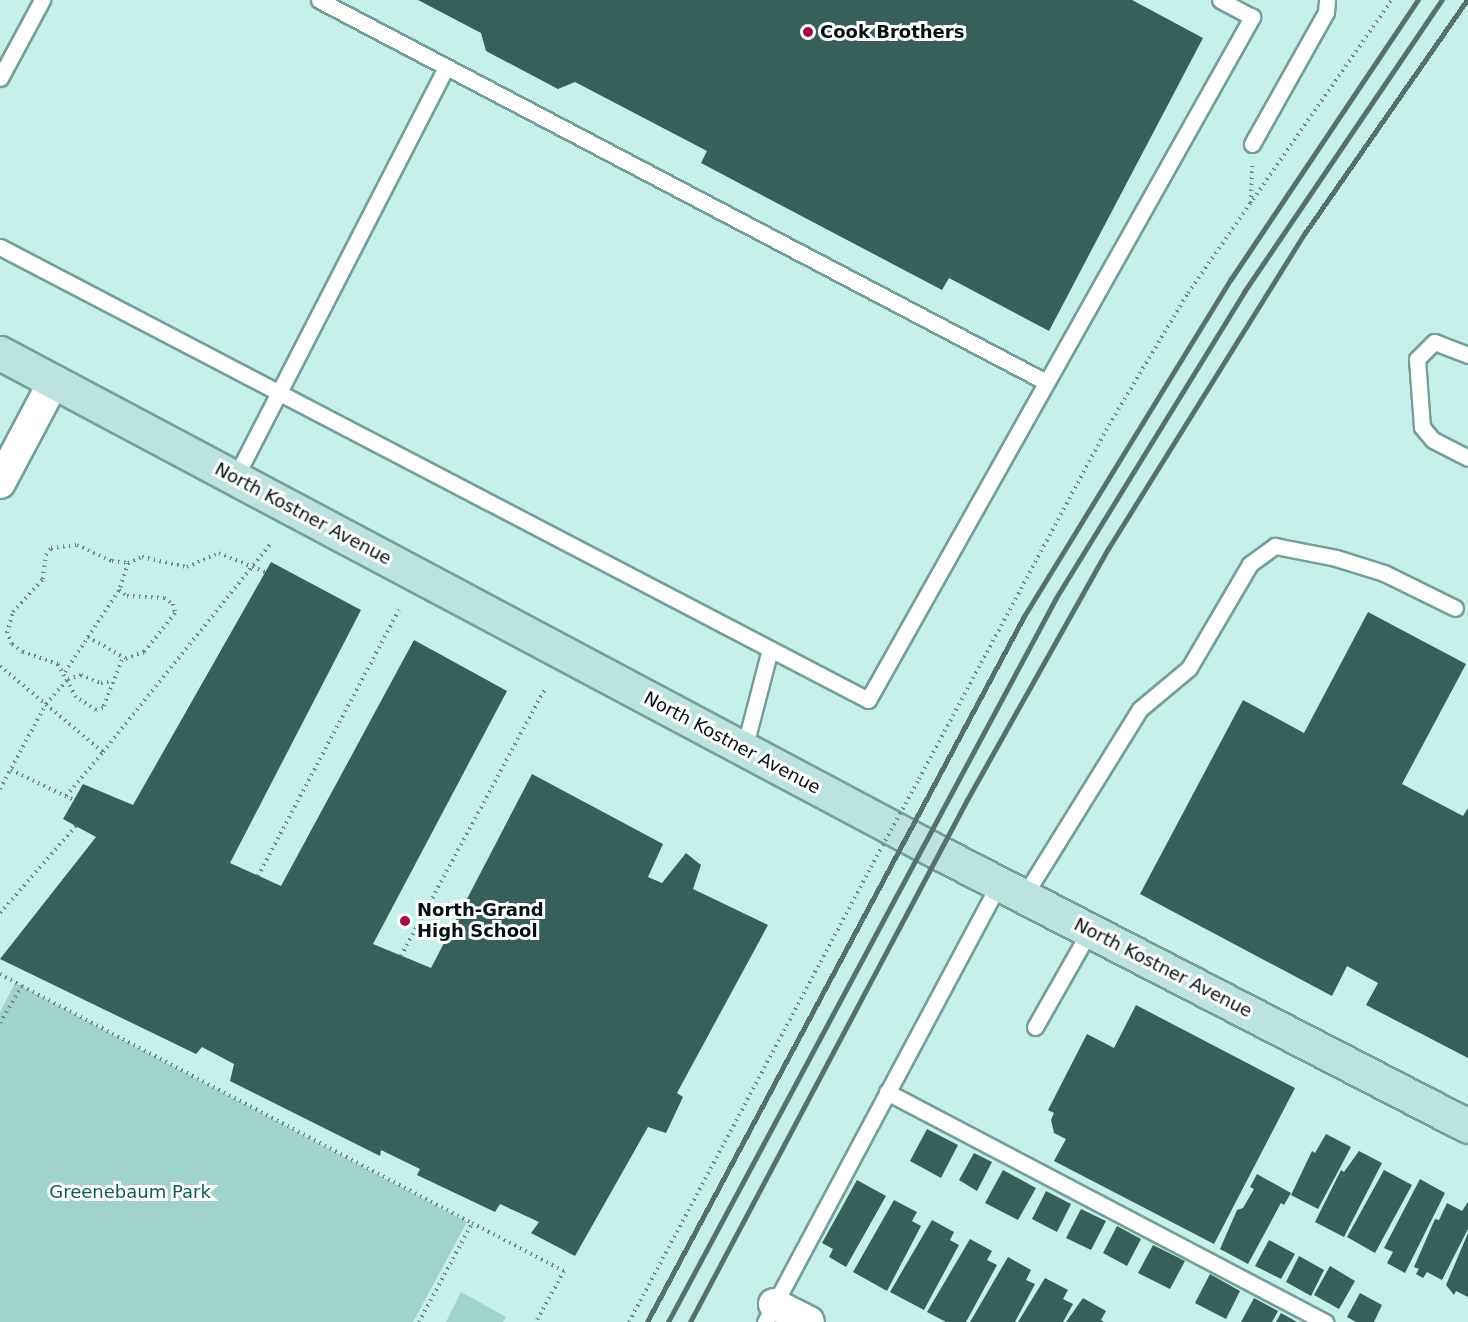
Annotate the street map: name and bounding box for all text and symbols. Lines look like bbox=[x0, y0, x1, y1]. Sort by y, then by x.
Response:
place label: Cook Brothers bbox=[820, 21, 964, 43]
marker: Cook Brothers bbox=[801, 25, 815, 39]
street label: North Kostner Avenue bbox=[211, 458, 395, 570]
street label: North Kostner Avenue bbox=[640, 687, 824, 799]
place label: North-Grand High School bbox=[417, 900, 544, 942]
marker: North-Grand High School bbox=[398, 914, 412, 928]
street label: North Kostner Avenue bbox=[1070, 914, 1256, 1022]
park label: Greenebaum Park bbox=[49, 1181, 211, 1203]

